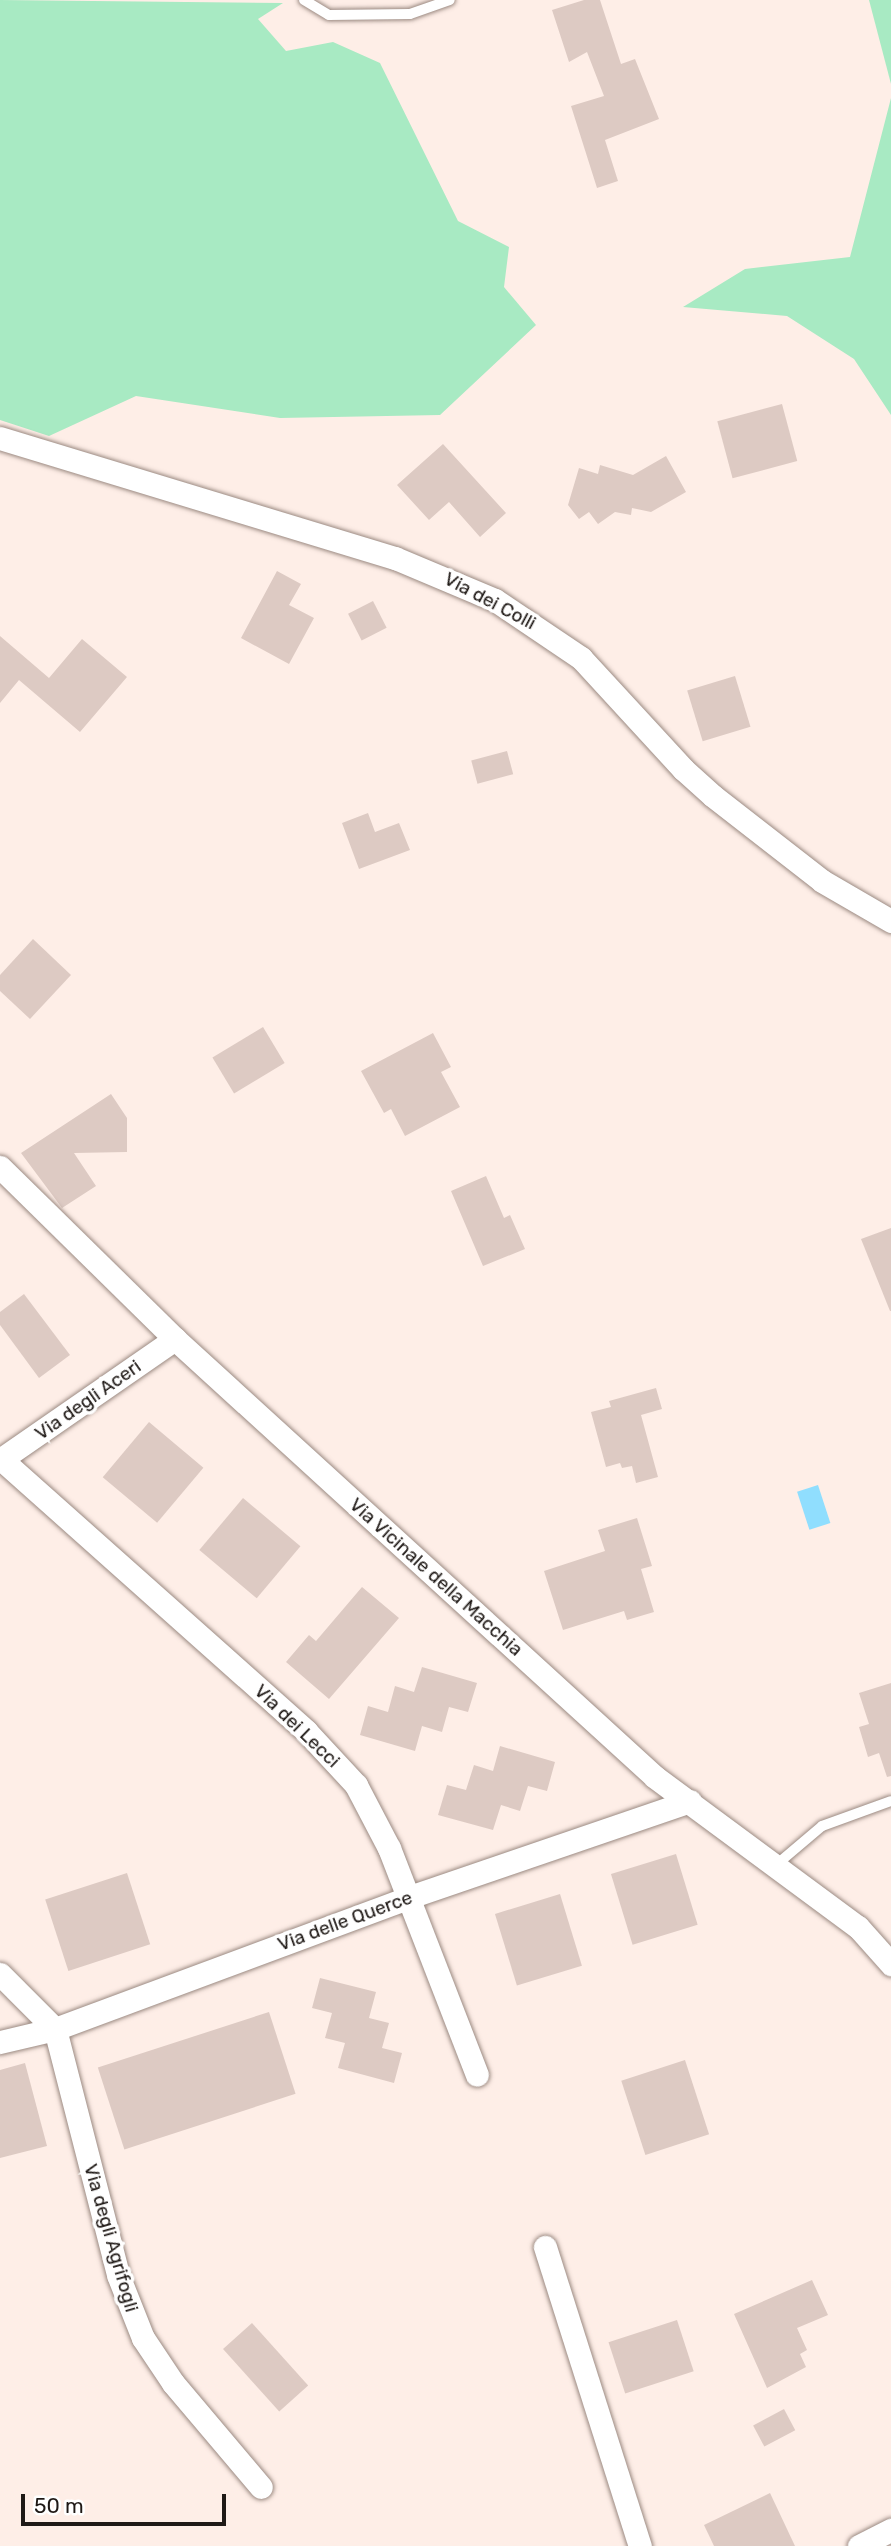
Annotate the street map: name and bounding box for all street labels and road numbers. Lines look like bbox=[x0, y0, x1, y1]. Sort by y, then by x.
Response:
street label: Via dei Colli bbox=[440, 567, 540, 635]
street label: Via degli Aceri bbox=[30, 1355, 146, 1445]
street label: Via Vicinale della Macchia bbox=[345, 1493, 527, 1661]
street label: Via dei Lecci bbox=[250, 1680, 344, 1772]
street label: Via delle Querce bbox=[275, 1886, 415, 1956]
street label: Via degli Agrifogli bbox=[79, 2161, 143, 2315]

